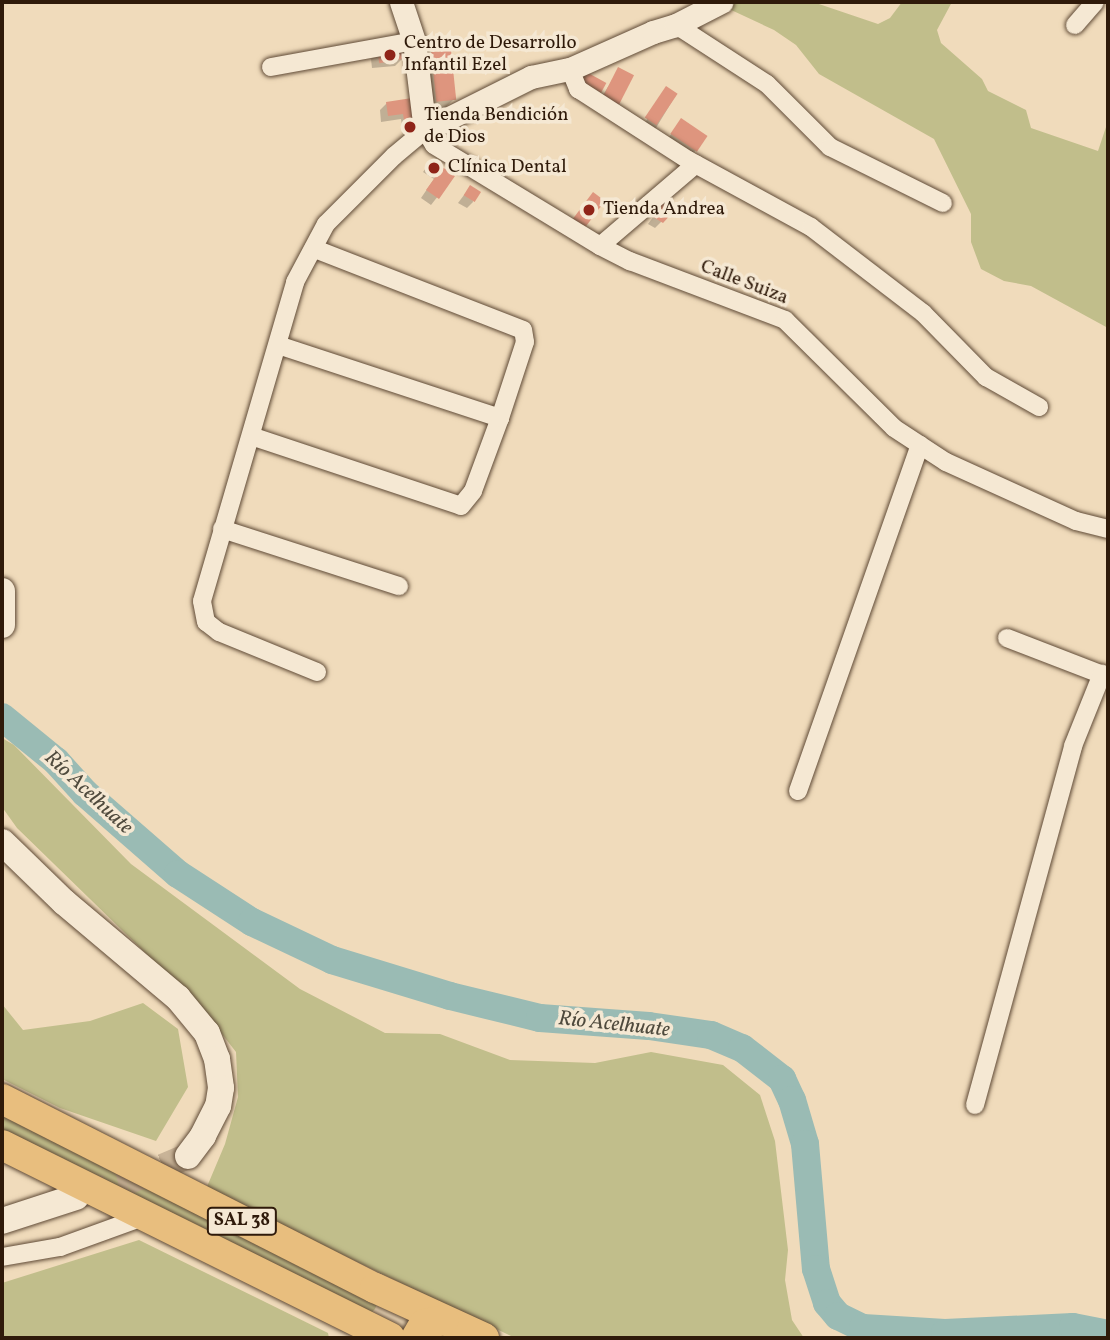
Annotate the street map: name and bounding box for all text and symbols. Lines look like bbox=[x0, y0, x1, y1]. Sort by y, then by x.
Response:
place label: Centro de Desarrollo Infantil Ezel bbox=[404, 33, 577, 77]
marker: Centro de Desarrollo Infantil Ezel bbox=[382, 47, 398, 63]
place label: Tienda Bendición de Dios bbox=[424, 105, 568, 149]
marker: Tienda Bendición de Dios bbox=[402, 119, 418, 135]
place label: Clínica Dental bbox=[448, 157, 567, 179]
marker: Clínica Dental bbox=[426, 160, 442, 176]
place label: Tienda Andrea bbox=[603, 199, 725, 221]
marker: Tienda Andrea bbox=[581, 202, 597, 218]
street label: Calle Suiza bbox=[697, 256, 791, 310]
water label: Río Acelhuate bbox=[38, 746, 138, 840]
water label: Río Acelhuate bbox=[557, 1007, 671, 1043]
road number: SAL 38 bbox=[205, 1206, 279, 1236]

